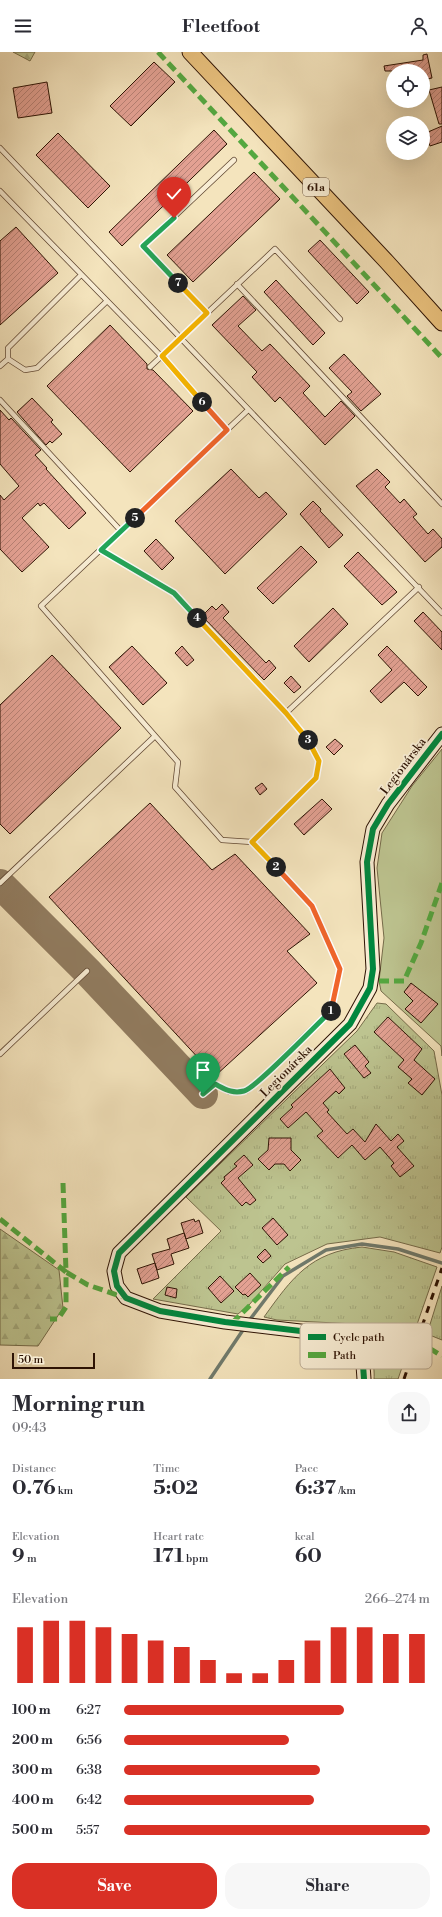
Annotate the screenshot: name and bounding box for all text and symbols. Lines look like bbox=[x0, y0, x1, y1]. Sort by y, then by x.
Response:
icon: menu bbox=[12, 15, 34, 37]
text: Fleetfoot bbox=[182, 15, 260, 38]
icon: person bbox=[408, 15, 430, 37]
map controls bbox=[386, 64, 430, 160]
button: locate bbox=[386, 64, 430, 108]
button: layers bbox=[386, 116, 430, 160]
pin bbox=[157, 177, 191, 218]
road number: 61a bbox=[303, 178, 329, 196]
icon: check bbox=[163, 183, 185, 205]
pin: 7 bbox=[168, 273, 188, 293]
text: 7 bbox=[175, 276, 181, 290]
pin: 6 bbox=[192, 392, 212, 412]
text: 6 bbox=[199, 395, 205, 409]
pin: 5 bbox=[125, 508, 145, 528]
text: 5 bbox=[132, 511, 138, 525]
pin: 4 bbox=[187, 608, 207, 628]
text: 4 bbox=[193, 611, 201, 625]
pin: 3 bbox=[298, 730, 318, 750]
text: 3 bbox=[305, 733, 311, 747]
street label: Legionárska bbox=[377, 734, 430, 798]
pin: 2 bbox=[266, 857, 286, 877]
text: 2 bbox=[273, 860, 279, 874]
pin: 1 bbox=[321, 1001, 341, 1021]
text: 1 bbox=[328, 1004, 334, 1018]
street label: Legionárska bbox=[257, 1042, 316, 1100]
pin bbox=[186, 1053, 220, 1094]
icon: arrive bbox=[192, 1059, 214, 1081]
legend bbox=[300, 1323, 432, 1369]
text: Cycle path bbox=[333, 1331, 385, 1345]
text: Path bbox=[333, 1349, 357, 1363]
scale bar bbox=[12, 1351, 95, 1370]
text: 50 m bbox=[18, 1353, 43, 1367]
text: Morning run bbox=[12, 1391, 145, 1418]
button: share bbox=[388, 1392, 430, 1434]
text: 09:43 bbox=[12, 1420, 46, 1436]
text: Distance bbox=[12, 1462, 56, 1476]
text: Time bbox=[153, 1462, 180, 1476]
text: Pace bbox=[295, 1462, 318, 1476]
text: 0.76 bbox=[12, 1476, 56, 1501]
text: 5:02 bbox=[153, 1476, 198, 1501]
text: 6:37 bbox=[295, 1476, 336, 1501]
text: km bbox=[56, 1484, 73, 1498]
text: /km bbox=[336, 1484, 356, 1498]
text: Elevation bbox=[12, 1530, 60, 1544]
text: Heart rate bbox=[153, 1530, 204, 1544]
text: kcal bbox=[295, 1530, 315, 1544]
text: 9 bbox=[12, 1544, 25, 1569]
text: 171 bbox=[153, 1544, 184, 1569]
text: 60 bbox=[295, 1544, 322, 1569]
text: m bbox=[25, 1552, 37, 1566]
text: bpm bbox=[184, 1552, 208, 1566]
text: Elevation bbox=[12, 1591, 68, 1607]
text: 266–274 m bbox=[365, 1591, 430, 1607]
text: 100 m bbox=[12, 1702, 51, 1718]
text: 6:27 bbox=[76, 1702, 101, 1718]
text: 200 m bbox=[12, 1732, 53, 1748]
text: 6:56 bbox=[76, 1732, 102, 1748]
text: 300 m bbox=[12, 1762, 53, 1778]
text: 6:38 bbox=[76, 1762, 102, 1778]
text: 400 m bbox=[12, 1792, 54, 1808]
text: 6:42 bbox=[76, 1792, 102, 1808]
text: 500 m bbox=[12, 1822, 53, 1838]
text: 5:57 bbox=[76, 1822, 99, 1838]
button: Save bbox=[12, 1863, 217, 1909]
button: Share bbox=[225, 1863, 430, 1909]

